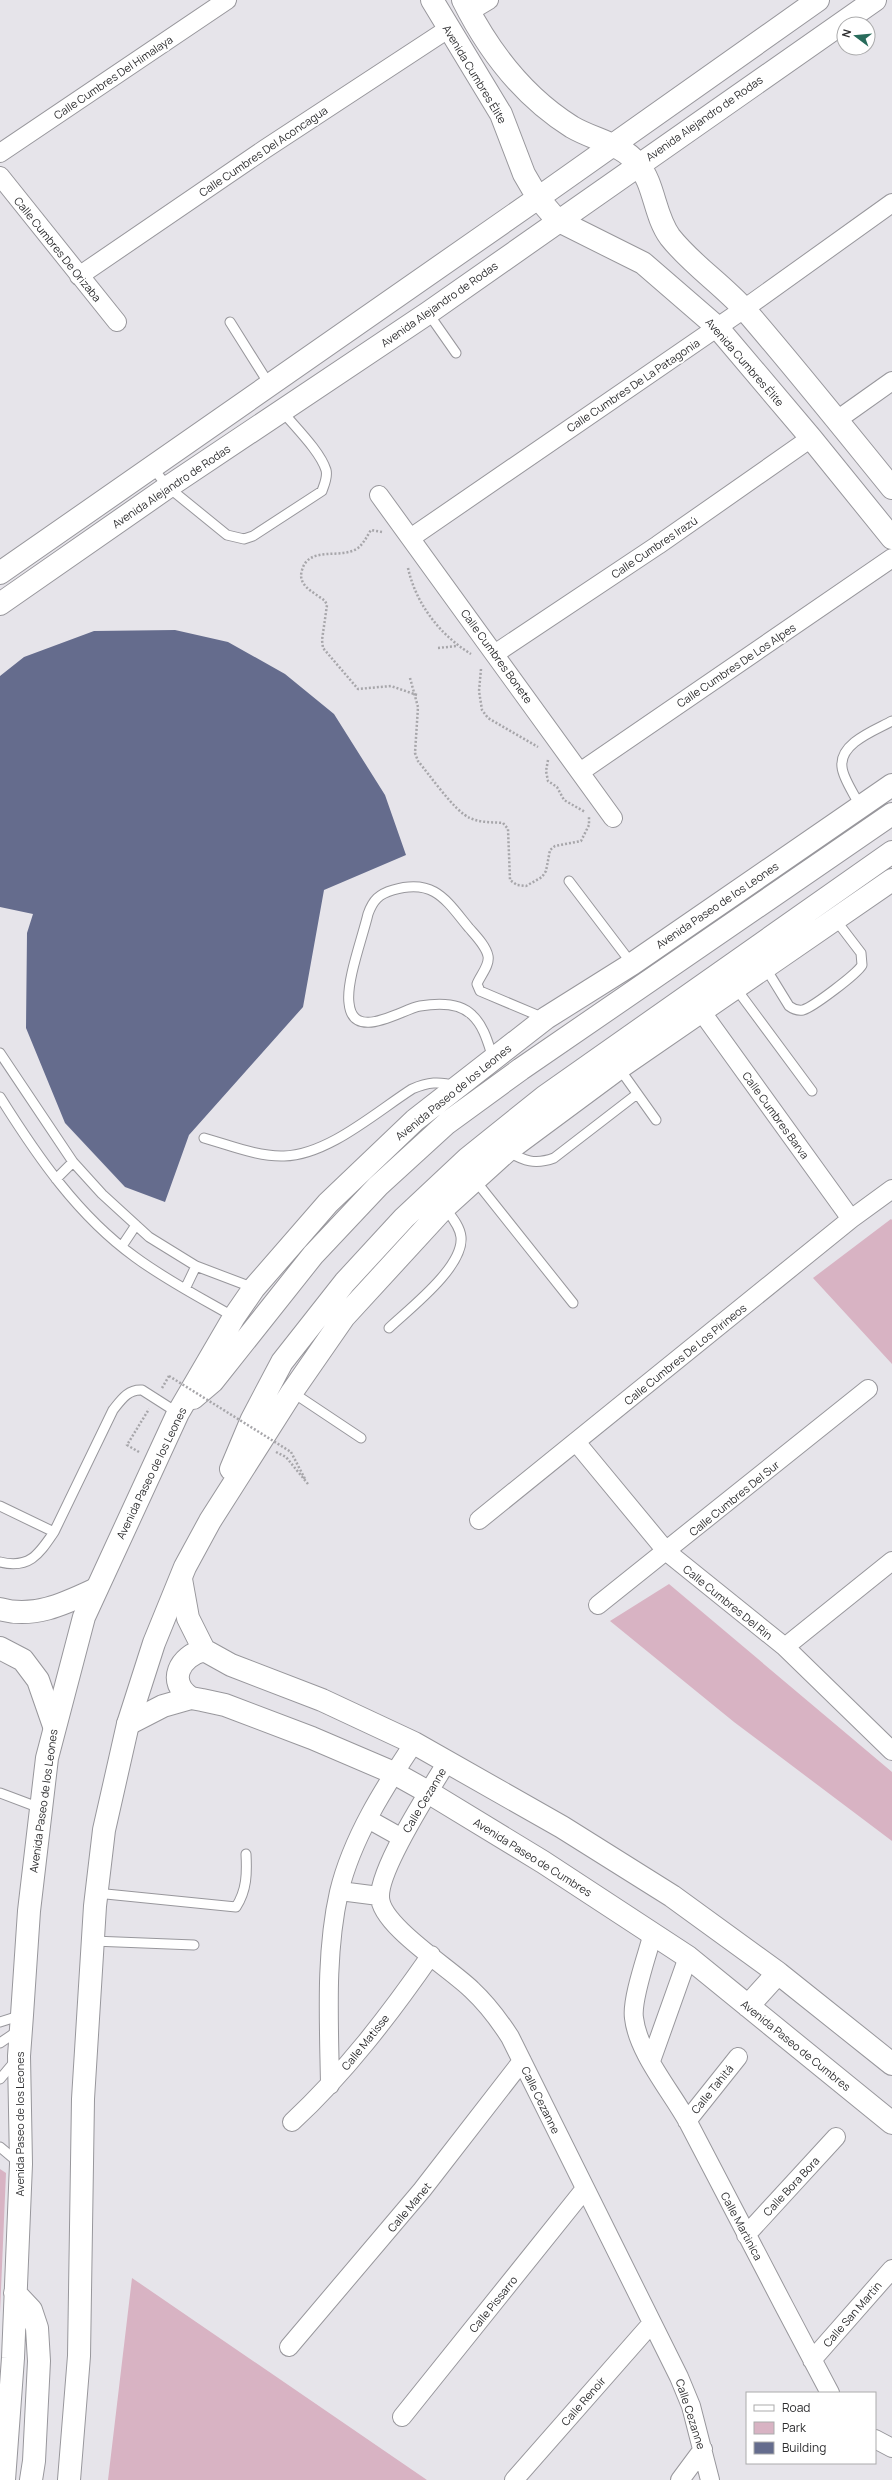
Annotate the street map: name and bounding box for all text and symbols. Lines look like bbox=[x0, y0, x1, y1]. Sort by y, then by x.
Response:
north arrow bbox=[836, 16, 876, 56]
street label: Avenida Cumbres Élite bbox=[440, 22, 511, 127]
text: N bbox=[838, 27, 854, 39]
street label: Calle Cumbres Del Himalaya bbox=[51, 32, 175, 122]
street label: Avenida Alejandro de Rodas bbox=[643, 72, 766, 164]
street label: Calle Cumbres Del Aconcagua bbox=[196, 102, 330, 200]
street label: Calle Cumbres De Orizaba bbox=[11, 193, 105, 305]
street label: Avenida Alejandro de Rodas bbox=[378, 258, 501, 350]
street label: Avenida Cumbres Élite bbox=[702, 315, 788, 410]
street label: Calle Cumbres De La Patagonia bbox=[564, 335, 702, 435]
street label: Avenida Alejandro de Rodas bbox=[109, 441, 233, 531]
street label: Calle Cumbres Irazú bbox=[608, 513, 700, 581]
street label: Calle Cumbres Bonete bbox=[458, 606, 537, 707]
street label: Calle Cumbres De Los Alpes bbox=[674, 619, 799, 711]
street label: Avenida Paseo de los Leones bbox=[653, 858, 781, 952]
street label: Avenida Paseo de los Leones bbox=[392, 1040, 514, 1143]
street label: Calle Cumbres Barva bbox=[739, 1068, 813, 1162]
street label: Calle Cumbres De Los Pirineos bbox=[621, 1300, 749, 1408]
street label: Avenida Paseo de los Leones bbox=[112, 1404, 190, 1541]
street label: Calle Cumbres Del Sur bbox=[686, 1457, 782, 1539]
street label: Calle Cumbres Del Rin bbox=[680, 1561, 776, 1643]
street label: Avenida Paseo de los Leones bbox=[25, 1728, 61, 1874]
street label: Calle Cezanne bbox=[399, 1764, 450, 1835]
street label: Avenida Paseo de Cumbres bbox=[471, 1814, 595, 1900]
street label: Avenida Paseo de Cumbres bbox=[738, 1996, 854, 2094]
street label: Calle Matisse bbox=[338, 2010, 393, 2073]
street label: Avenida Paseo de los Leones bbox=[12, 2051, 27, 2196]
street label: Calle Tahitá bbox=[688, 2061, 736, 2117]
street label: Calle Cezanne bbox=[518, 2064, 564, 2137]
street label: Calle Bora Bora bbox=[760, 2153, 822, 2219]
street label: Calle Manet bbox=[384, 2179, 434, 2235]
street label: Calle Martinica bbox=[718, 2189, 766, 2263]
street label: Calle Pissarro bbox=[465, 2272, 521, 2336]
street label: Calle San Martin bbox=[819, 2278, 885, 2350]
street label: Calle Renoir bbox=[557, 2373, 609, 2429]
street label: Calle Cezanne bbox=[673, 2377, 710, 2452]
legend bbox=[746, 2392, 876, 2464]
text: Road bbox=[782, 2399, 810, 2416]
text: Park bbox=[782, 2419, 807, 2436]
text: Building bbox=[782, 2439, 826, 2456]

